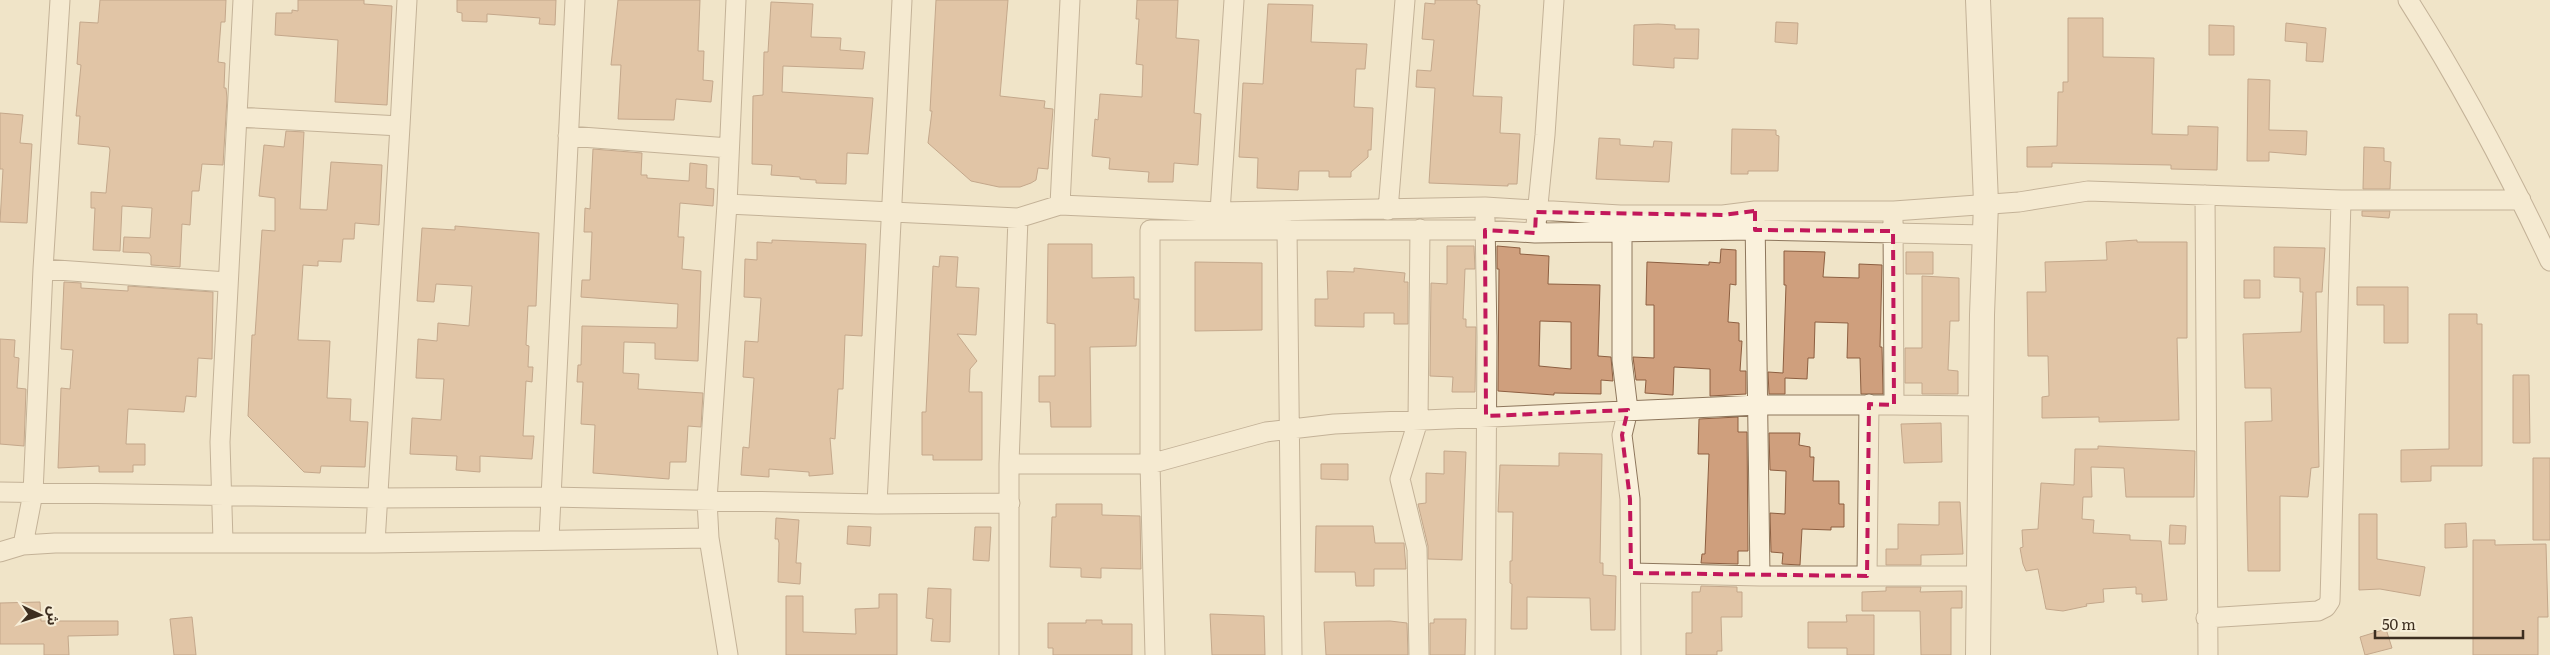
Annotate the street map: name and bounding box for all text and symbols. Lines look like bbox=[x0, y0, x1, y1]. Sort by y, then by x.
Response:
north arrow bbox=[15, 590, 65, 640]
text: ش bbox=[43, 606, 65, 626]
scale bar bbox=[2375, 608, 2522, 640]
text: 50 m bbox=[2382, 612, 2416, 635]

